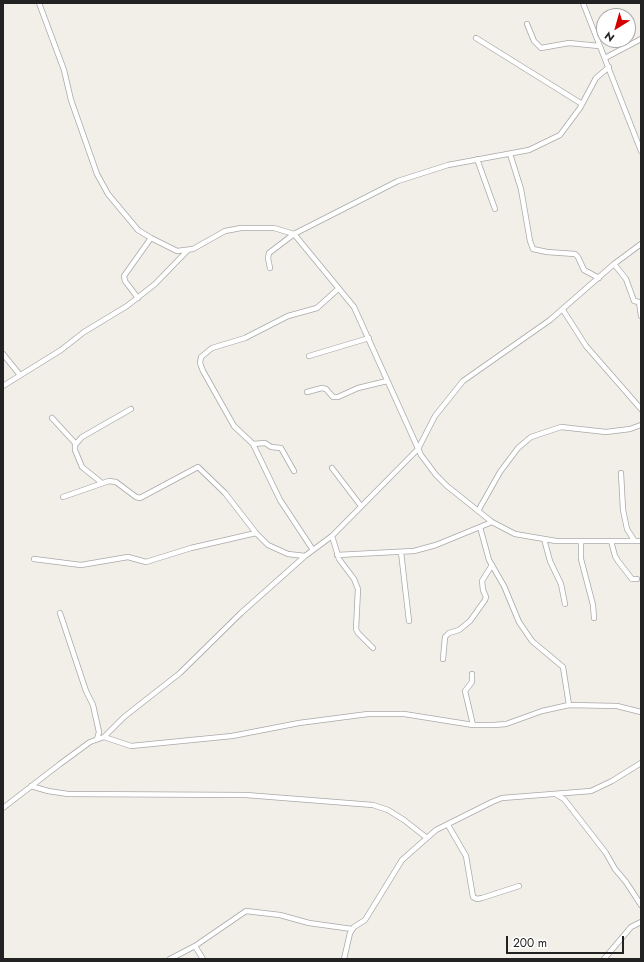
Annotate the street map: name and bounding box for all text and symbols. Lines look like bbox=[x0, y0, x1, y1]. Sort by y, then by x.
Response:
north arrow bbox=[596, 8, 636, 48]
text: N bbox=[601, 28, 618, 46]
scale bar bbox=[508, 928, 626, 954]
text: 200 m bbox=[513, 934, 547, 952]

